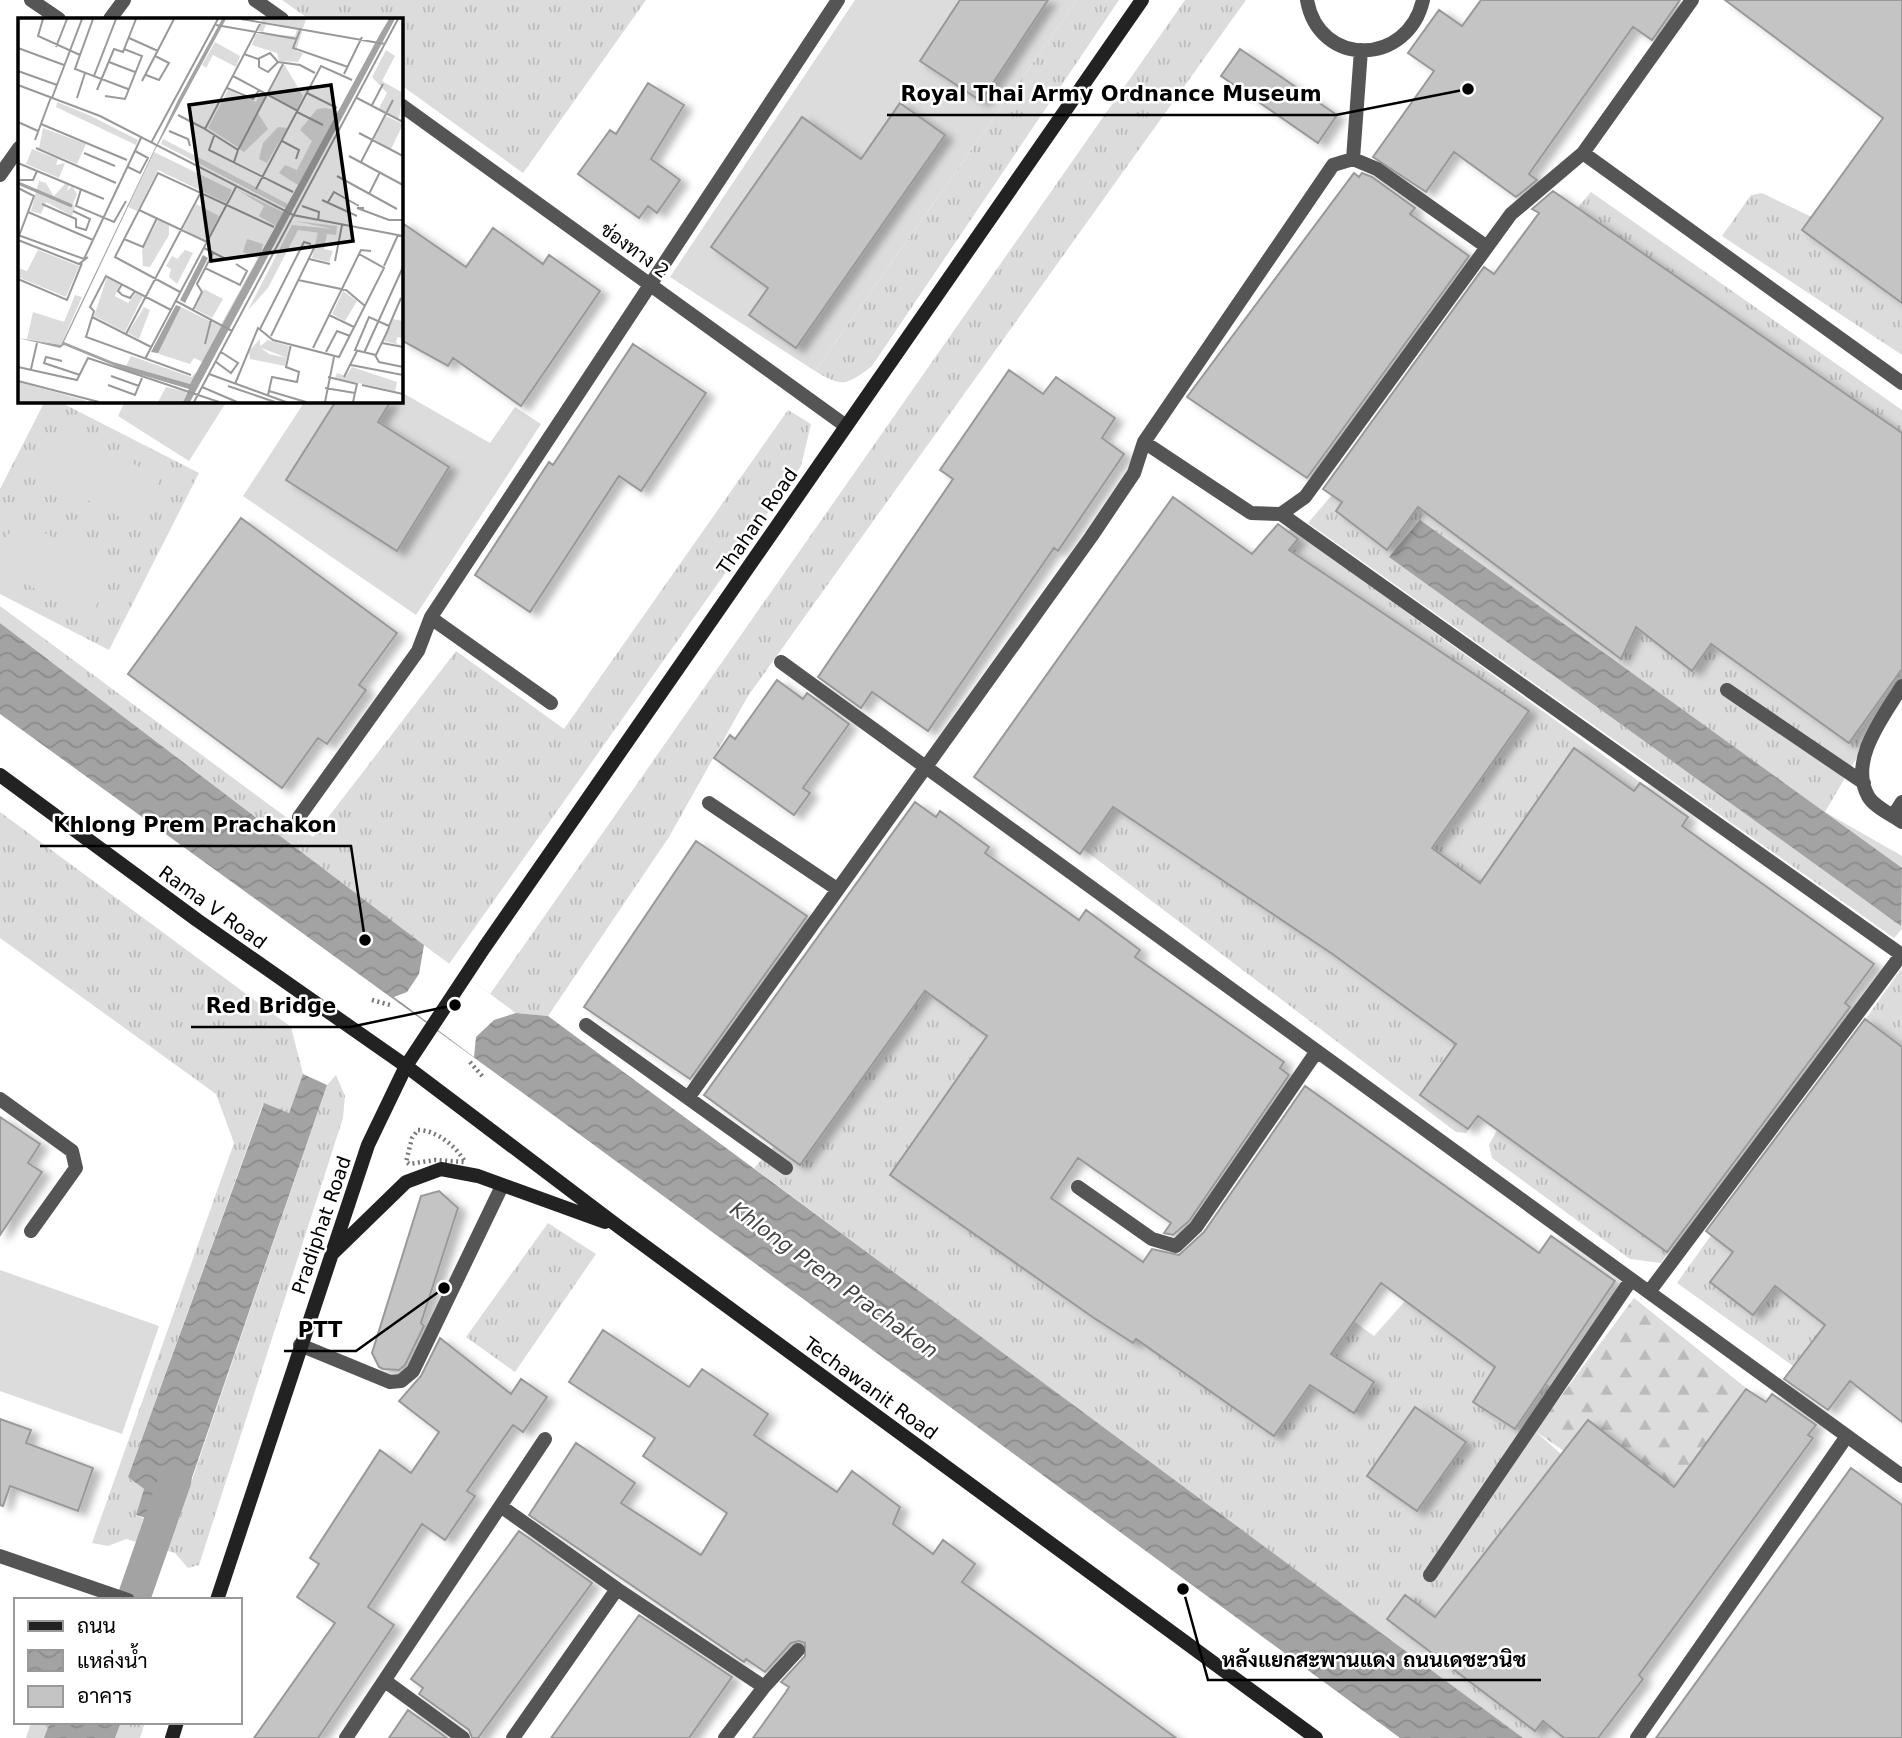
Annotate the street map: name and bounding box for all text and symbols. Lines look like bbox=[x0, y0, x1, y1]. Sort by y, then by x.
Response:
inset map bbox=[18, 18, 402, 402]
callout: Royal Thai Army Ordnance Museum bbox=[887, 73, 1336, 115]
text: Royal Thai Army Ordnance Museum bbox=[900, 82, 1322, 106]
street label: ช่องทาง 2 bbox=[596, 218, 674, 282]
street label: Thahan Road bbox=[712, 464, 802, 579]
callout: Khlong Prem Prachakon bbox=[40, 804, 351, 846]
text: Khlong Prem Prachakon bbox=[53, 813, 337, 837]
street label: Rama V Road bbox=[155, 861, 271, 953]
callout: Red Bridge bbox=[191, 985, 350, 1027]
text: Red Bridge bbox=[206, 994, 336, 1018]
street label: Pradiphat Road bbox=[287, 1153, 355, 1297]
water label: Khlong Prem Prachakon bbox=[726, 1197, 942, 1363]
callout: PTT bbox=[284, 1309, 356, 1351]
text: PTT bbox=[298, 1318, 343, 1342]
street label: Techawanit Road bbox=[799, 1332, 942, 1444]
legend bbox=[14, 1598, 242, 1724]
text: ถนน bbox=[77, 1614, 116, 1638]
callout: หลังแยกสะพานแดง ถนนเดชะวนิช bbox=[1208, 1638, 1541, 1680]
text: แหล่งน้ำ bbox=[77, 1643, 148, 1673]
text: หลังแยกสะพานแดง ถนนเดชะวนิช bbox=[1222, 1648, 1526, 1672]
text: อาคาร bbox=[77, 1684, 133, 1708]

